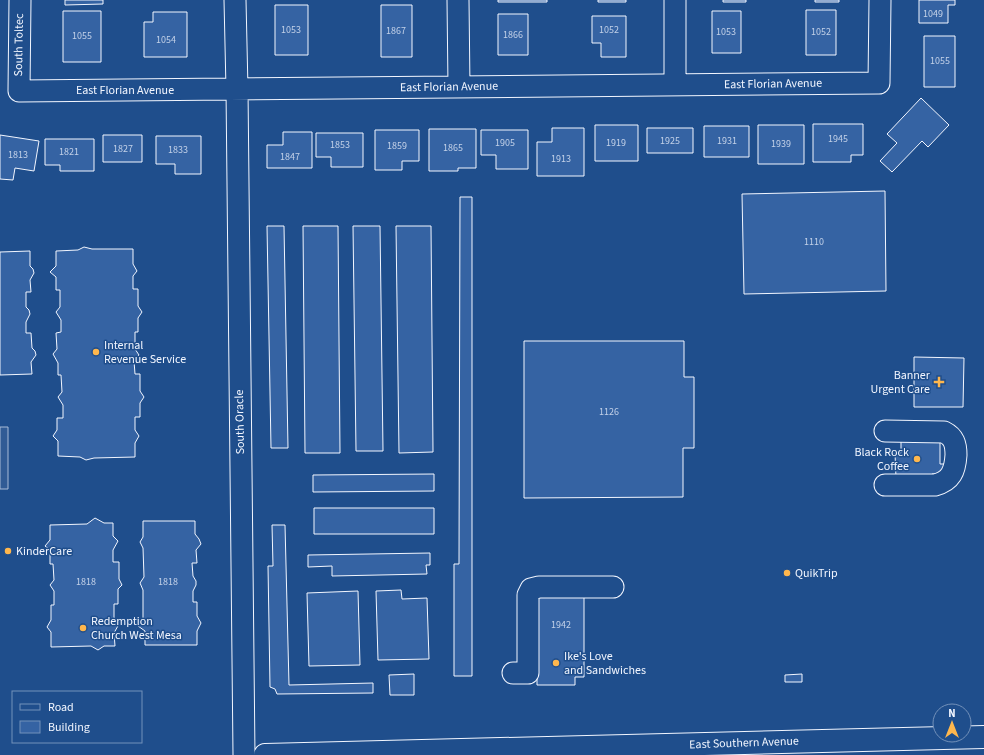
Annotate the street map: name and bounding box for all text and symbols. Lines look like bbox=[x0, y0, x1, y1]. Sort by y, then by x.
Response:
house number: 1049 bbox=[923, 7, 943, 21]
street label: South Toltec bbox=[10, 13, 28, 77]
house number: 1053 bbox=[281, 23, 301, 37]
house number: 1052 bbox=[599, 23, 619, 37]
house number: 1867 bbox=[386, 24, 406, 38]
house number: 1053 bbox=[716, 25, 736, 39]
house number: 1052 bbox=[811, 25, 831, 39]
house number: 1866 bbox=[503, 28, 523, 42]
house number: 1055 bbox=[72, 29, 92, 43]
house number: 1054 bbox=[156, 33, 176, 47]
house number: 1055 bbox=[930, 54, 950, 68]
street label: East Florian Avenue bbox=[724, 75, 822, 93]
street label: East Florian Avenue bbox=[400, 78, 498, 96]
street label: East Florian Avenue bbox=[76, 82, 174, 99]
house number: 1945 bbox=[828, 132, 848, 146]
house number: 1925 bbox=[660, 134, 680, 148]
house number: 1931 bbox=[717, 134, 737, 148]
house number: 1905 bbox=[495, 136, 515, 150]
house number: 1919 bbox=[606, 136, 626, 150]
house number: 1939 bbox=[771, 137, 791, 151]
house number: 1853 bbox=[330, 138, 350, 152]
house number: 1859 bbox=[387, 139, 407, 153]
house number: 1865 bbox=[443, 141, 463, 155]
house number: 1827 bbox=[113, 142, 133, 156]
house number: 1833 bbox=[168, 143, 188, 157]
house number: 1821 bbox=[59, 145, 79, 159]
house number: 1813 bbox=[8, 148, 28, 162]
house number: 1847 bbox=[280, 150, 300, 164]
house number: 1913 bbox=[551, 152, 571, 166]
house number: 1110 bbox=[804, 235, 824, 249]
place label: Internal Revenue Service bbox=[104, 337, 186, 368]
marker: Internal Revenue Service bbox=[91, 347, 101, 357]
place label: Banner Urgent Care bbox=[870, 367, 931, 398]
marker: Banner Urgent Care bbox=[933, 376, 945, 388]
street label: South Oracle bbox=[231, 389, 249, 455]
house number: 1126 bbox=[599, 405, 619, 419]
place label: Black Rock Coffee bbox=[854, 444, 909, 475]
marker: Black Rock Coffee bbox=[912, 454, 922, 464]
place label: KinderCare bbox=[16, 543, 72, 560]
marker: KinderCare bbox=[3, 546, 13, 556]
place label: QuikTrip bbox=[795, 565, 838, 582]
marker: QuikTrip bbox=[782, 568, 792, 578]
house number: 1818 bbox=[76, 575, 96, 589]
house number: 1818 bbox=[158, 575, 178, 589]
place label: Redemption Church West Mesa bbox=[91, 613, 182, 644]
house number: 1942 bbox=[551, 618, 571, 632]
marker: Redemption Church West Mesa bbox=[78, 623, 88, 633]
place label: Ike's Love and Sandwiches bbox=[564, 648, 646, 679]
marker: Ike's Love and Sandwiches bbox=[551, 658, 561, 668]
legend bbox=[12, 691, 142, 743]
text: Road bbox=[48, 699, 74, 716]
north arrow bbox=[932, 703, 972, 743]
text: N bbox=[948, 706, 956, 721]
text: Building bbox=[48, 719, 90, 736]
street label: East Southern Avenue bbox=[689, 733, 799, 753]

